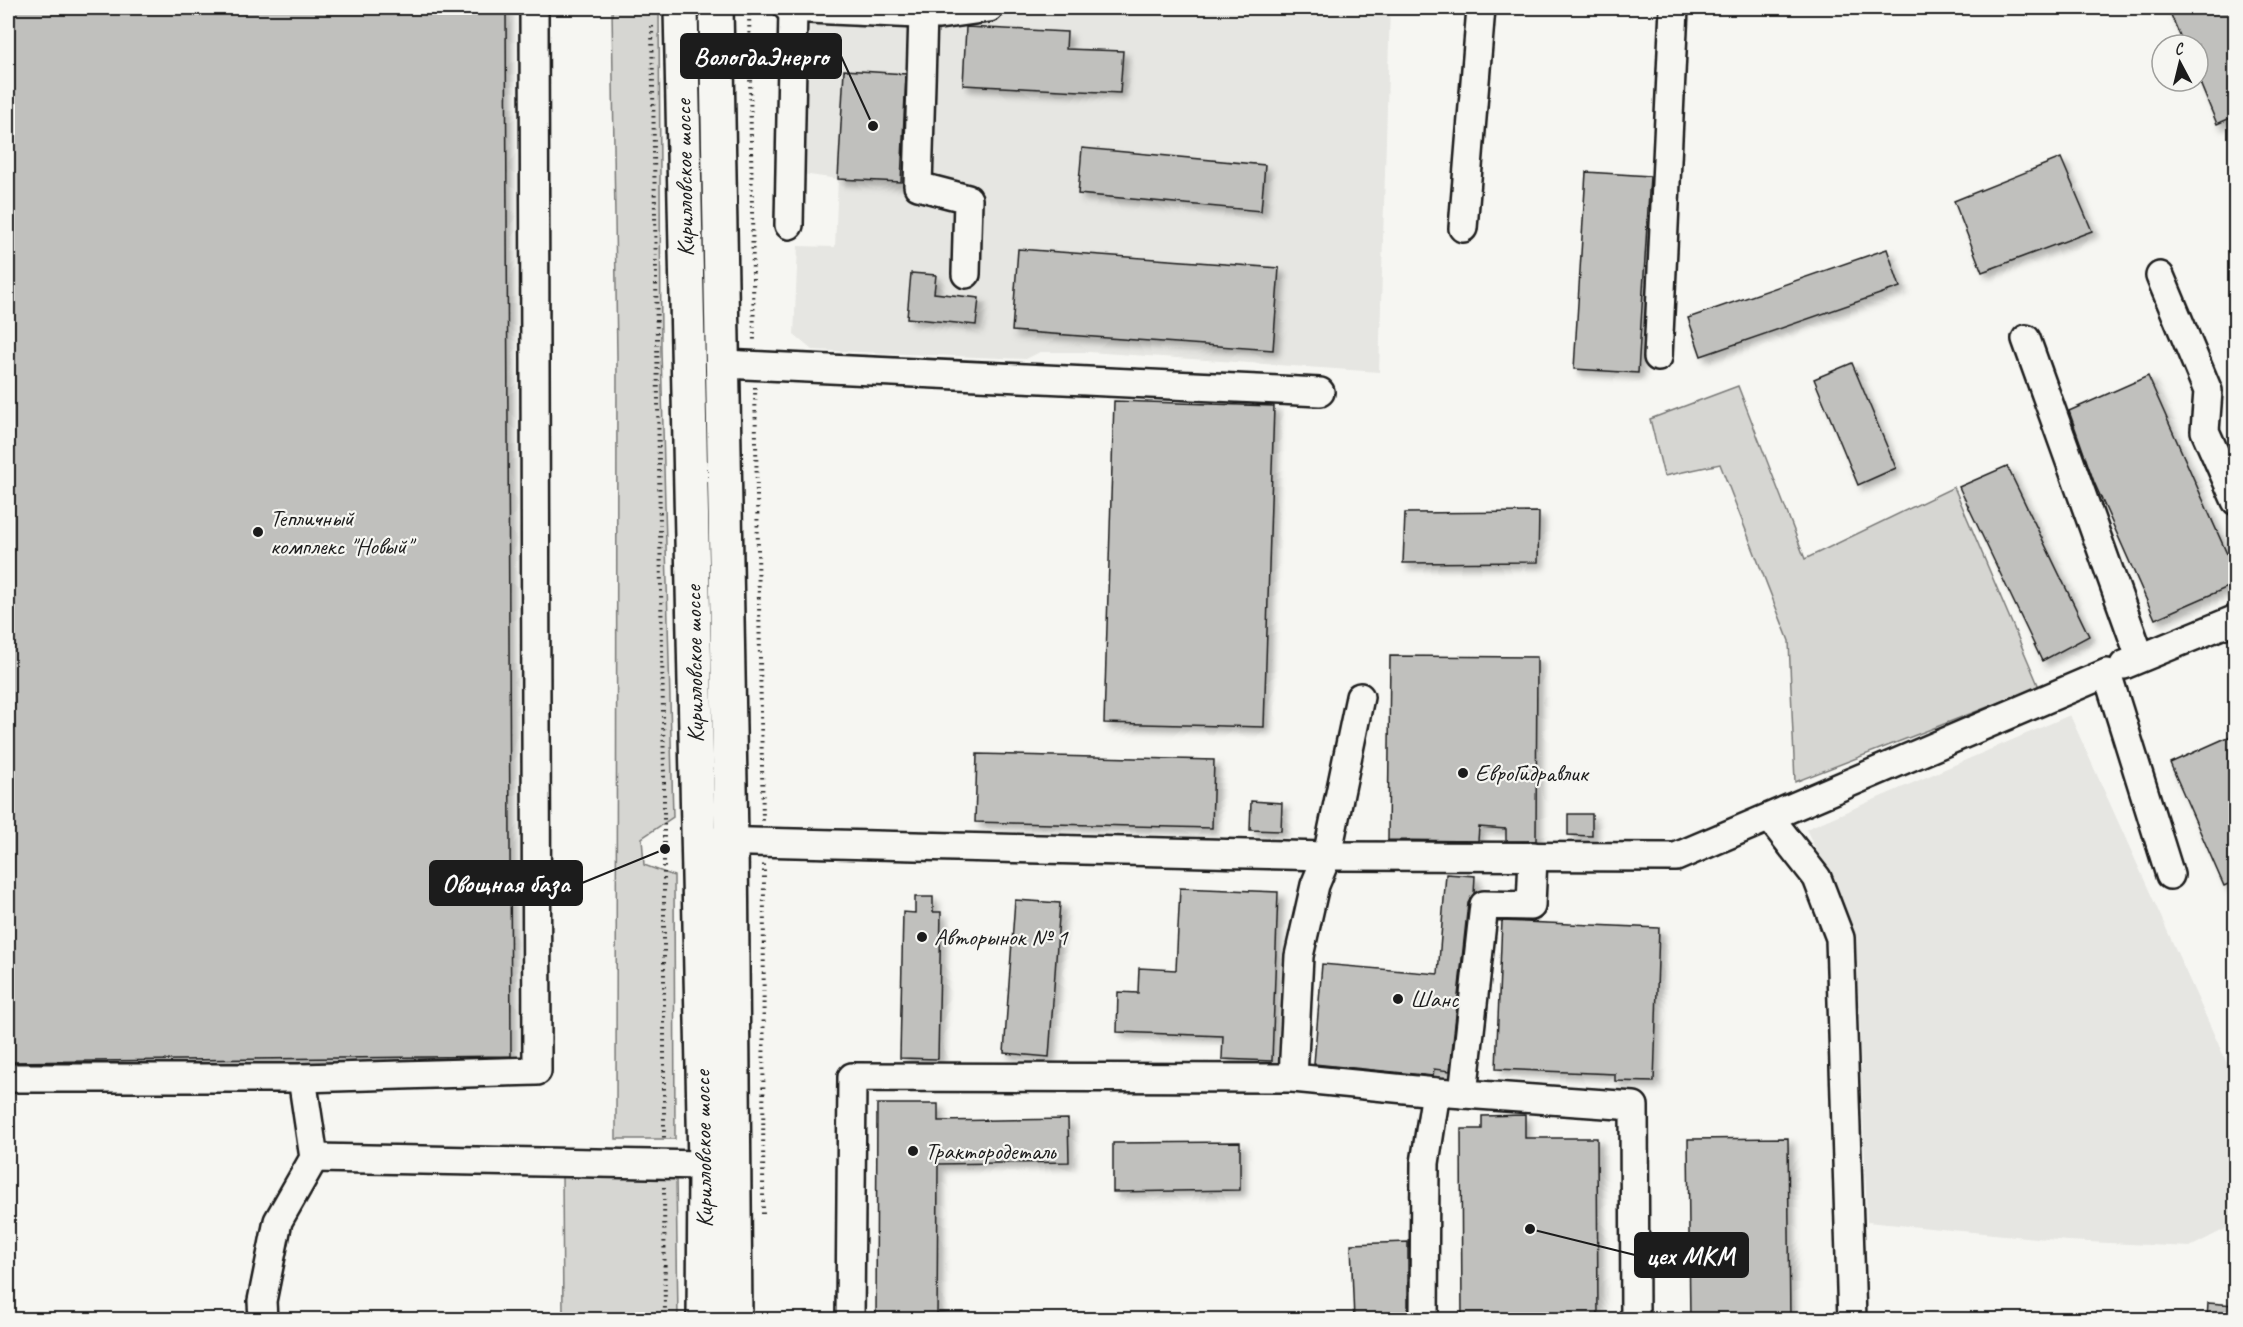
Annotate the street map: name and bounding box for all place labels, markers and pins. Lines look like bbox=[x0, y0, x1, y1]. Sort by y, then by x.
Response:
callout: ВологдаЭнерго bbox=[681, 34, 841, 78]
place label: Тепличный комплекс "Новый" bbox=[270, 503, 417, 561]
marker: Тепличный комплекс "Новый" bbox=[251, 525, 265, 539]
place label: ЕвроГидравлик bbox=[1475, 758, 1590, 788]
marker: ЕвроГидравлик bbox=[1456, 766, 1470, 780]
callout: Овощная база bbox=[430, 861, 582, 905]
place label: Авторынок № 1 bbox=[934, 922, 1069, 952]
marker: Авторынок № 1 bbox=[915, 930, 929, 944]
place label: Шанс bbox=[1410, 984, 1460, 1014]
marker: Шанс bbox=[1391, 992, 1405, 1006]
place label: Трактородеталь bbox=[925, 1136, 1057, 1166]
marker: Трактородеталь bbox=[906, 1144, 920, 1158]
callout: цех МКМ bbox=[1635, 1233, 1748, 1277]

